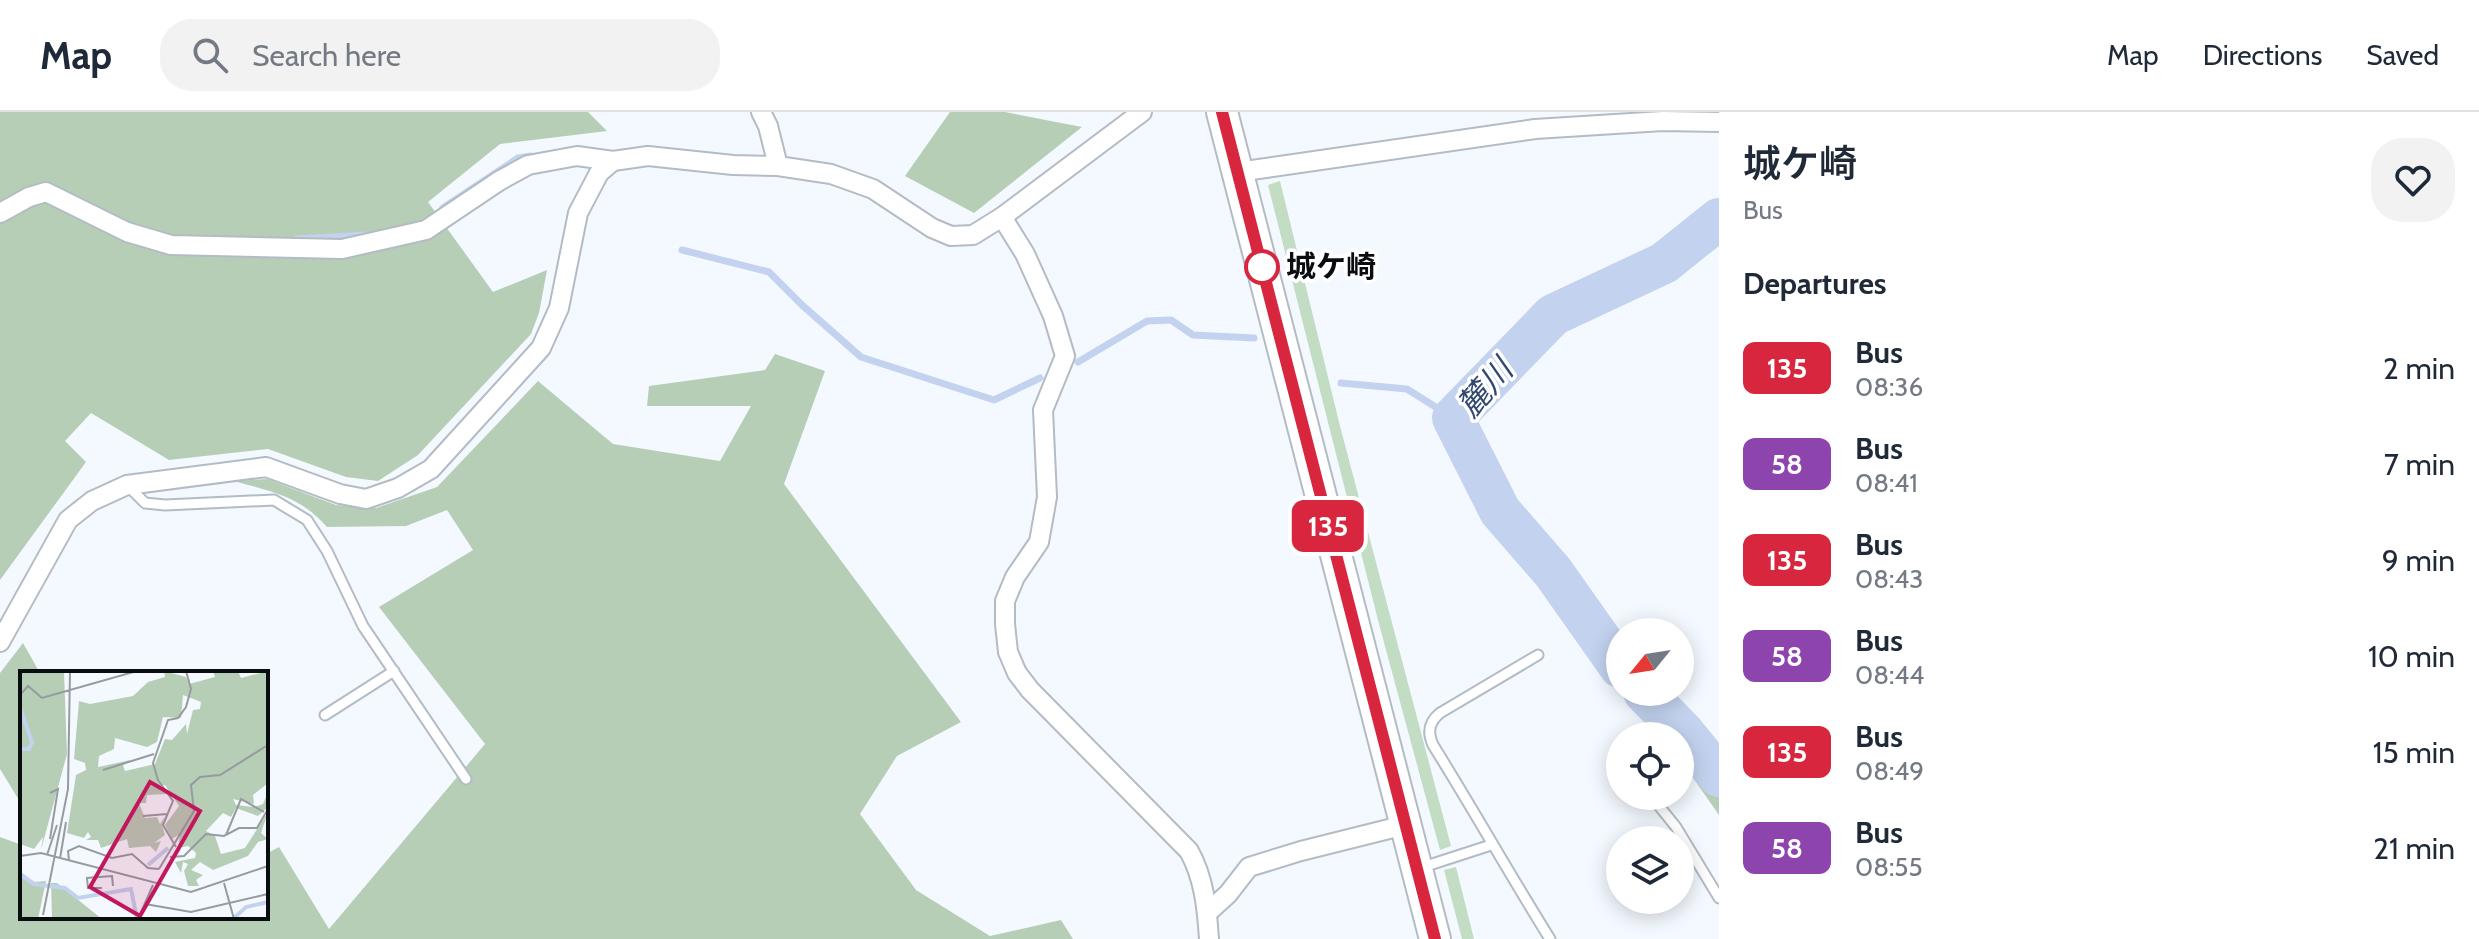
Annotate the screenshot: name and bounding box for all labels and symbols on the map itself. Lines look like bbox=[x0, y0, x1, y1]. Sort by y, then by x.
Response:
place label: 城ケ崎 bbox=[1286, 248, 1376, 285]
marker: 城ケ崎 bbox=[1245, 250, 1279, 284]
water label: 麓川 bbox=[1449, 348, 1522, 425]
line badge: 135 bbox=[1282, 500, 1374, 552]
north arrow bbox=[1606, 618, 1694, 706]
inset map bbox=[20, 671, 268, 919]

